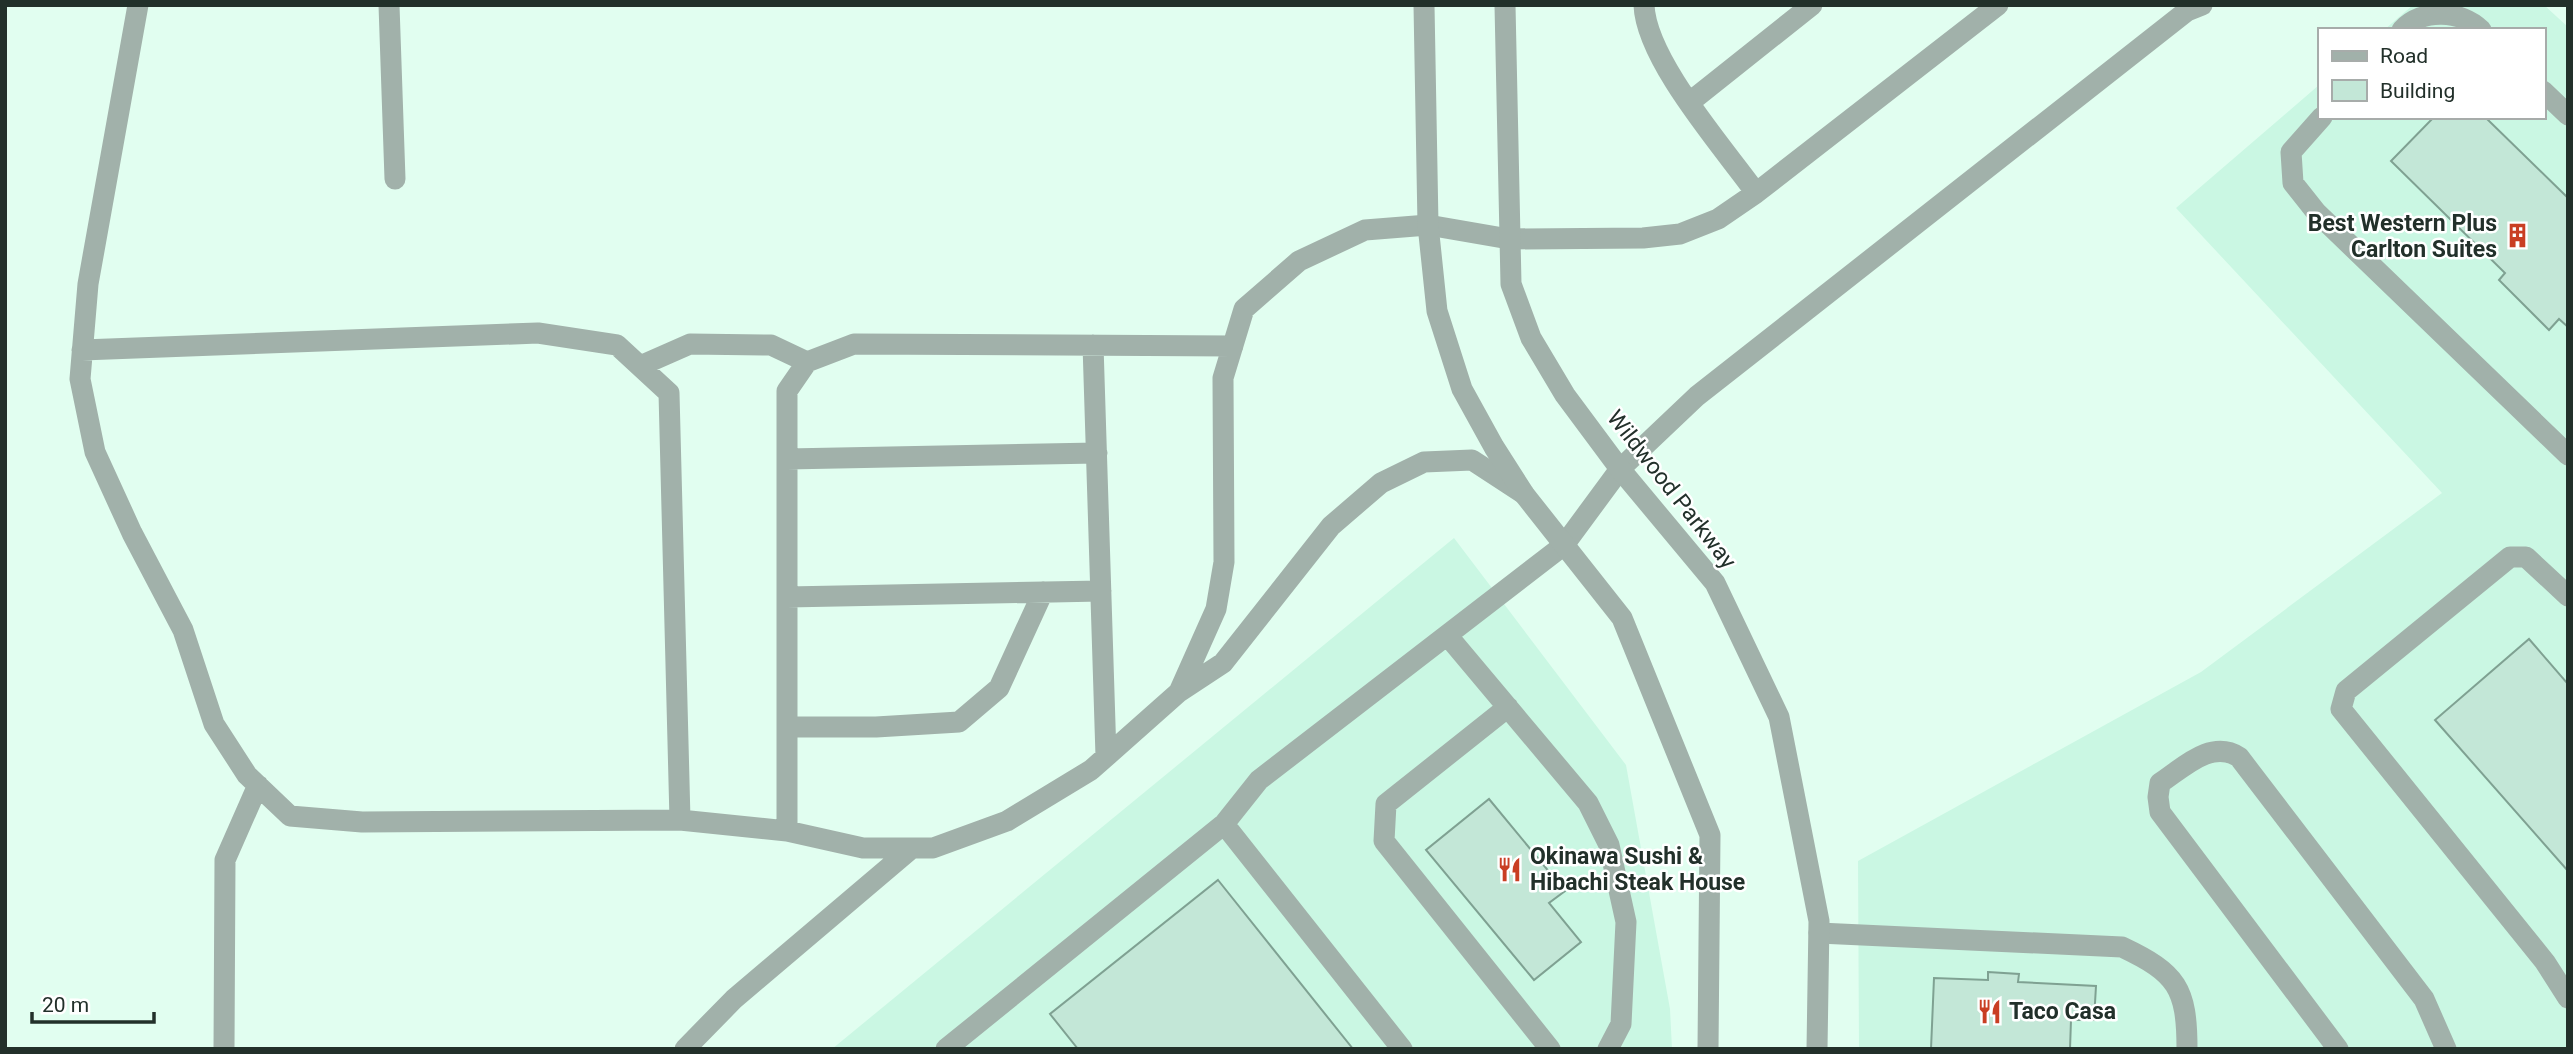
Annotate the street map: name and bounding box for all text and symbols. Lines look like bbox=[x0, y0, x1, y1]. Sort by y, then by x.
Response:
legend bbox=[2318, 28, 2545, 119]
text: Road bbox=[2380, 44, 2428, 68]
text: Building bbox=[2380, 79, 2455, 103]
place label: Best Western Plus Carlton Suites bbox=[2308, 210, 2497, 263]
building icon: Best Western Plus Carlton Suites bbox=[2503, 222, 2531, 250]
street label: Wildwood Parkway bbox=[1601, 405, 1742, 574]
place label: Okinawa Sushi & Hibachi Steak House bbox=[1530, 843, 1745, 896]
restaurant icon: Okinawa Sushi & Hibachi Steak House bbox=[1496, 855, 1524, 883]
scale bar bbox=[32, 981, 154, 1025]
text: 20 m bbox=[42, 993, 89, 1017]
restaurant icon: Taco Casa bbox=[1975, 997, 2003, 1025]
place label: Taco Casa bbox=[2009, 998, 2116, 1025]

